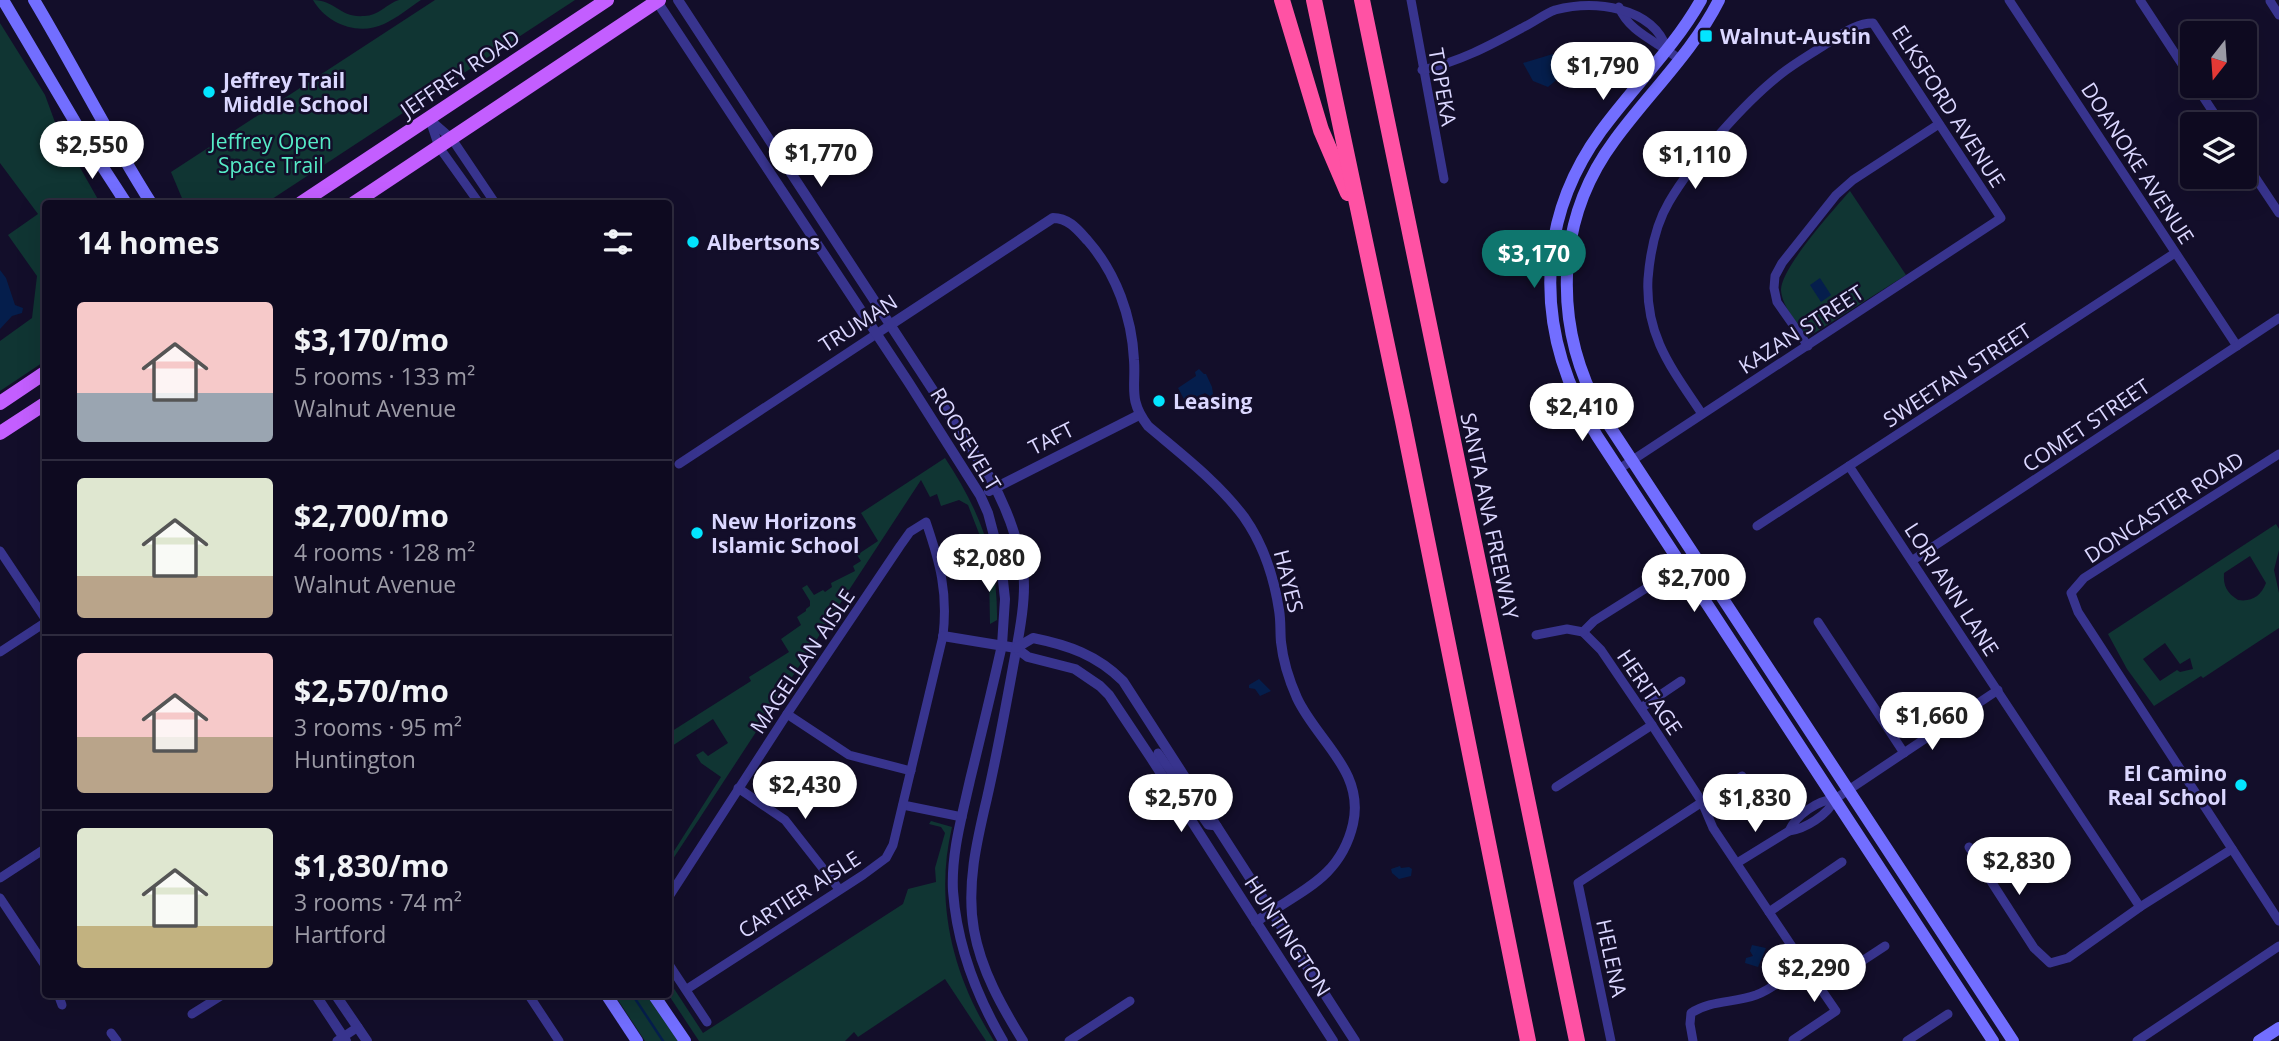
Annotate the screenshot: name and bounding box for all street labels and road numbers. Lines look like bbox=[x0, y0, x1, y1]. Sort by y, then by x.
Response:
street label: ELKSFORD AVENUE bbox=[1886, 20, 2012, 192]
street label: JEFFREY ROAD bbox=[393, 23, 525, 124]
street label: TOPEKA bbox=[1422, 46, 1464, 129]
street label: DOANOKE AVENUE bbox=[2075, 77, 2201, 249]
street label: KAZAN STREET bbox=[1733, 278, 1869, 380]
street label: TRUMAN bbox=[814, 287, 902, 359]
street label: SWEETAN STREET bbox=[1878, 316, 2037, 433]
street label: COMET STREET bbox=[2017, 372, 2156, 478]
street label: ROOSEVELT bbox=[924, 382, 1008, 496]
street label: SANTA ANA FREEWAY bbox=[1454, 410, 1526, 622]
street label: TAFT bbox=[1024, 415, 1079, 461]
street label: DONCASTER ROAD bbox=[2079, 445, 2249, 569]
street label: LORI ANN LANE bbox=[1898, 517, 2006, 661]
street label: HAYES bbox=[1268, 547, 1310, 615]
street label: MAGELLAN AISLE bbox=[743, 583, 861, 739]
street label: HERITAGE bbox=[1611, 644, 1689, 740]
street label: CARTIER AISLE bbox=[733, 844, 865, 944]
street label: HUNTINGTON bbox=[1238, 870, 1338, 1002]
street label: HELENA bbox=[1590, 917, 1634, 1000]

